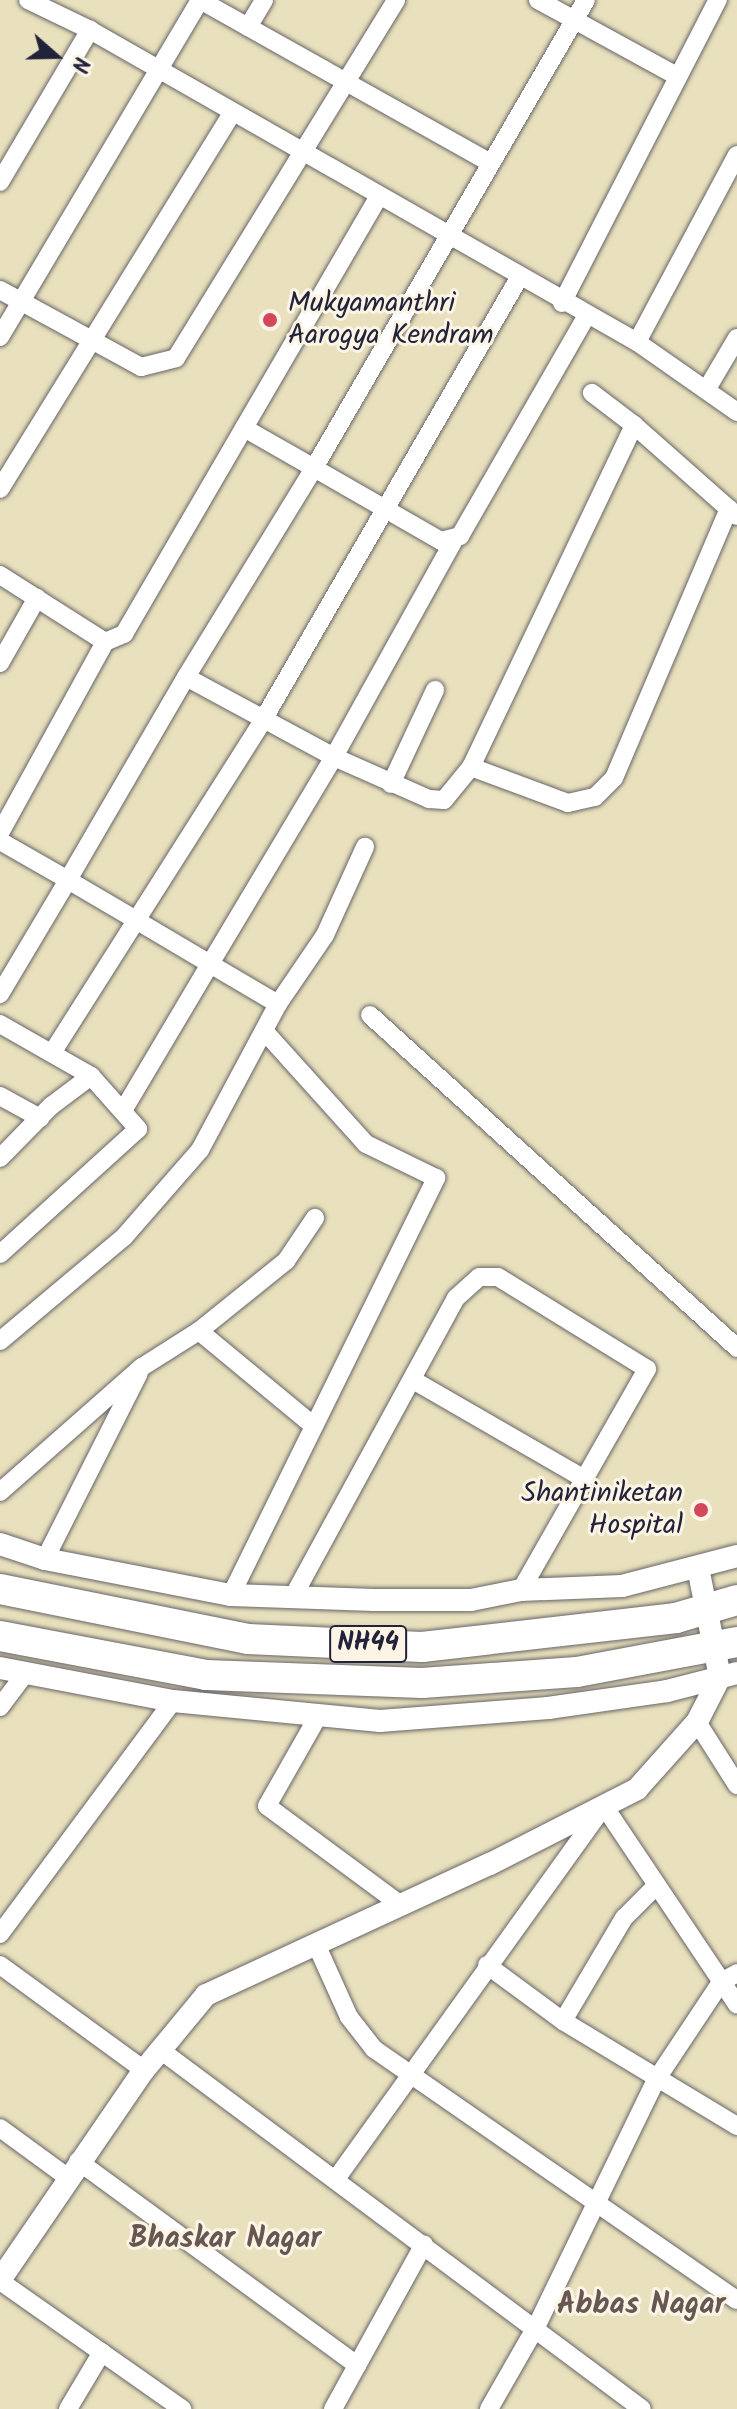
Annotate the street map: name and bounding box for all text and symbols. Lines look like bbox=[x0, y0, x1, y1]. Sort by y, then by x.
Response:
north arrow bbox=[16, 16, 96, 96]
text: N bbox=[60, 52, 98, 77]
place label: Mukyamanthri Aarogya Kendram bbox=[288, 287, 494, 353]
marker: Mukyamanthri Aarogya Kendram bbox=[259, 309, 281, 331]
place label: Shantiniketan Hospital bbox=[521, 1477, 683, 1543]
marker: Shantiniketan Hospital bbox=[690, 1499, 712, 1521]
road number: NH44 bbox=[328, 1622, 408, 1666]
district label: Bhaskar Nagar bbox=[129, 2221, 321, 2257]
district label: Abbas Nagar bbox=[557, 2287, 725, 2323]

